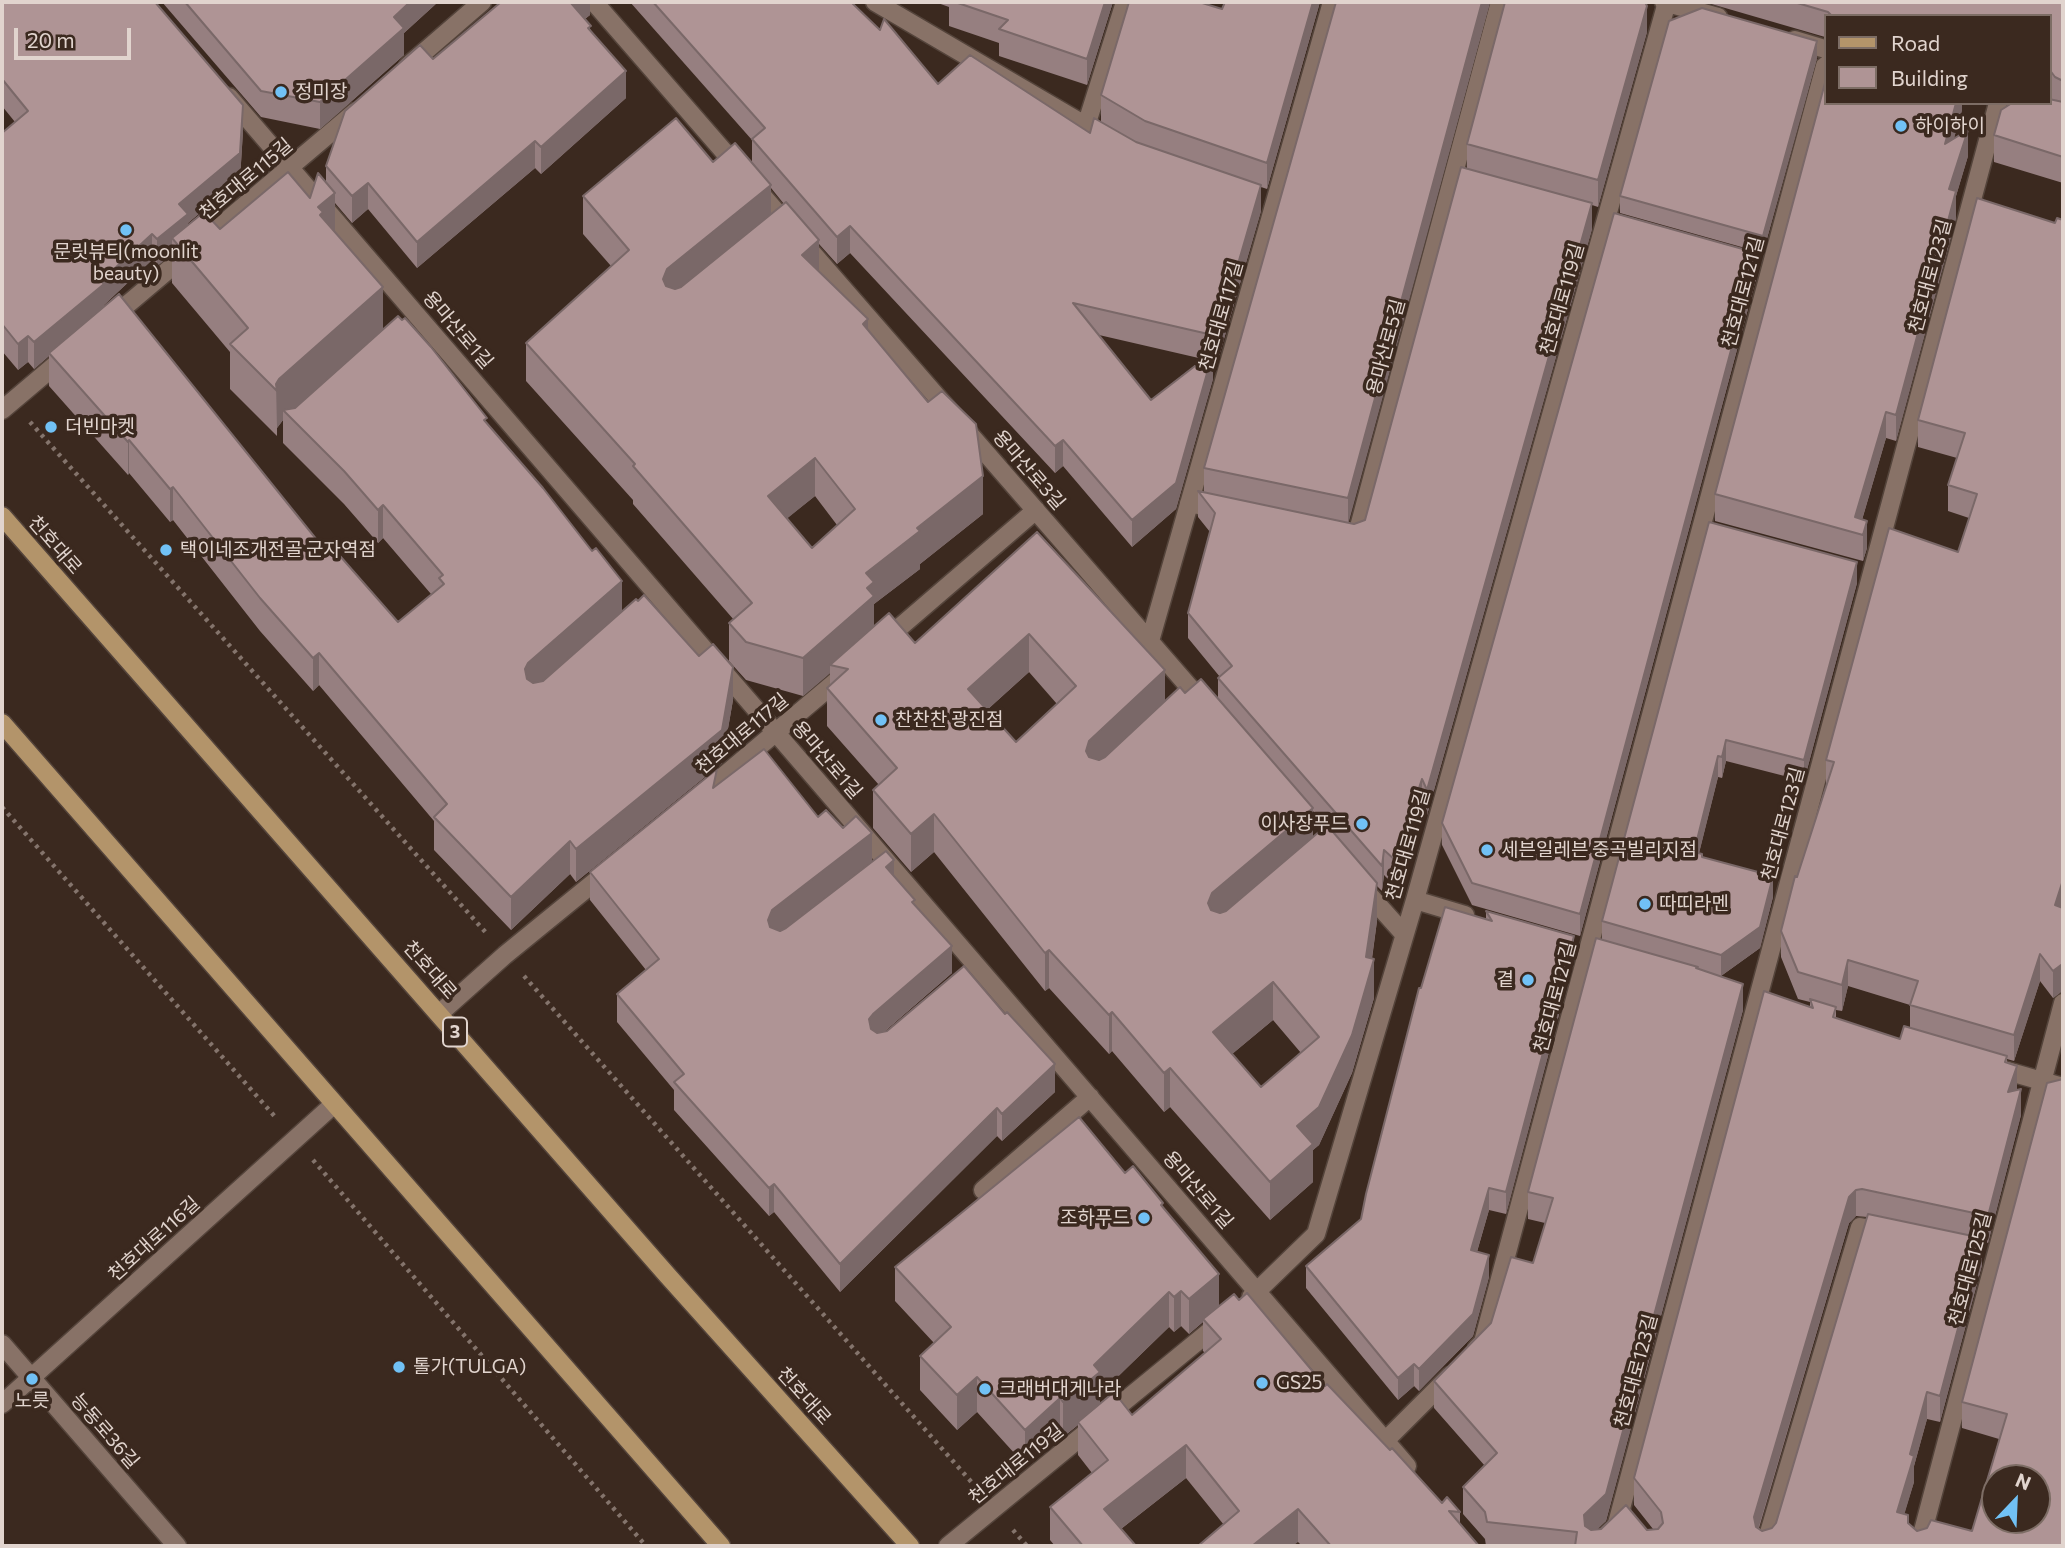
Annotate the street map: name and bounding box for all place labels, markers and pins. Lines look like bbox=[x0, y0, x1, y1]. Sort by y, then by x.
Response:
place label: 정미장 bbox=[295, 81, 347, 103]
marker: 정미장 bbox=[273, 84, 289, 100]
place label: 하이하이 bbox=[1915, 115, 1985, 137]
marker: 하이하이 bbox=[1893, 118, 1909, 134]
marker: 문릿뷰티(moonlit beauty) bbox=[118, 222, 134, 238]
place label: 문릿뷰티(moonlit beauty) bbox=[54, 241, 198, 285]
place label: 더빈마켓 bbox=[65, 416, 135, 438]
marker: 더빈마켓 bbox=[43, 419, 59, 435]
place label: 택이네조개전골 군자역점 bbox=[180, 539, 376, 561]
marker: 택이네조개전골 군자역점 bbox=[158, 542, 174, 558]
place label: 찬찬찬 광진점 bbox=[895, 709, 1004, 731]
marker: 찬찬찬 광진점 bbox=[873, 712, 889, 728]
place label: 이사장푸드 bbox=[1261, 813, 1348, 835]
marker: 이사장푸드 bbox=[1354, 816, 1370, 832]
place label: 세븐일레븐 중곡빌리지점 bbox=[1501, 839, 1697, 861]
marker: 세븐일레븐 중곡빌리지점 bbox=[1479, 842, 1495, 858]
place label: 따띠라멘 bbox=[1659, 893, 1729, 915]
marker: 따띠라멘 bbox=[1637, 896, 1653, 912]
place label: 곁 bbox=[1497, 969, 1514, 991]
marker: 곁 bbox=[1520, 972, 1536, 988]
place label: 조하푸드 bbox=[1060, 1207, 1130, 1229]
marker: 조하푸드 bbox=[1136, 1210, 1152, 1226]
place label: 톨가(TULGA) bbox=[413, 1356, 526, 1378]
marker: 톨가(TULGA) bbox=[391, 1359, 407, 1375]
marker: 노릇 bbox=[24, 1371, 40, 1387]
place label: GS25 bbox=[1276, 1372, 1323, 1394]
marker: GS25 bbox=[1254, 1375, 1270, 1391]
place label: 크래버대게나라 bbox=[999, 1378, 1121, 1400]
marker: 크래버대게나라 bbox=[977, 1381, 993, 1397]
place label: 노릇 bbox=[15, 1390, 49, 1412]

